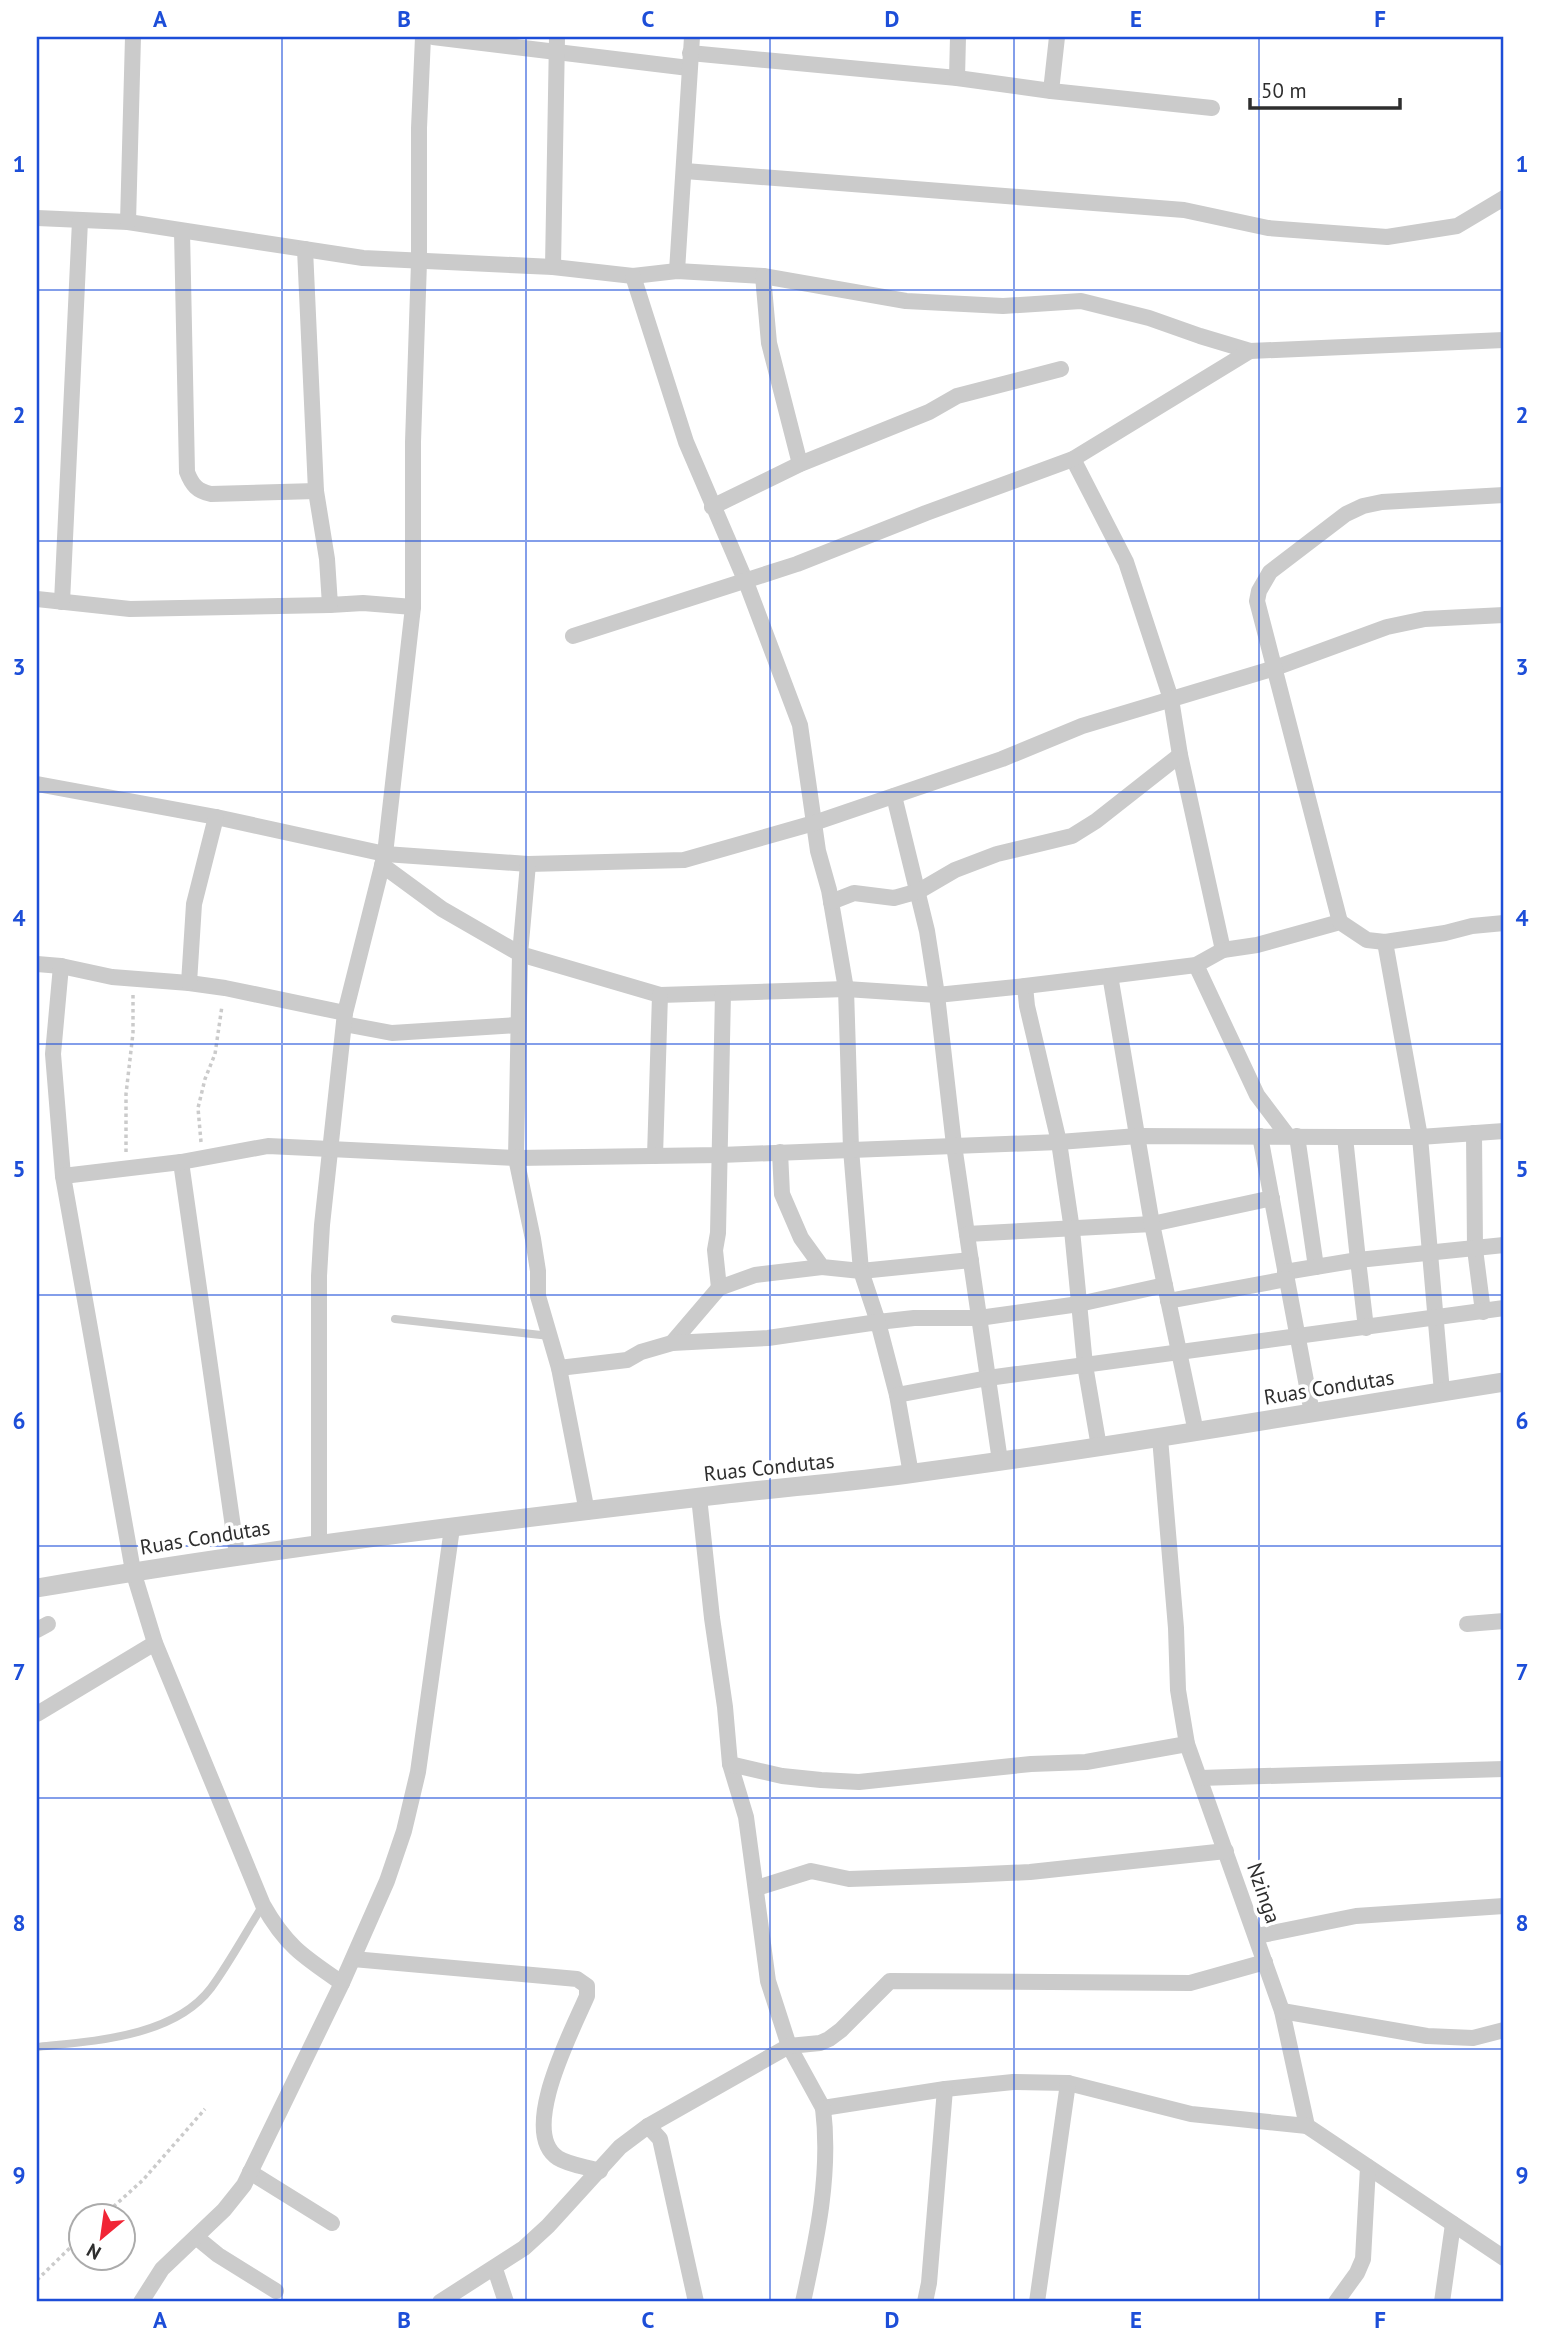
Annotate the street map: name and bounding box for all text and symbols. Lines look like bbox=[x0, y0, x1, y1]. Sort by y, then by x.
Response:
text: A bbox=[153, 4, 167, 33]
text: B bbox=[397, 4, 411, 33]
text: C bbox=[642, 4, 655, 33]
text: D bbox=[885, 4, 899, 33]
text: E bbox=[1130, 4, 1142, 33]
text: F bbox=[1374, 4, 1386, 33]
scale bar bbox=[1250, 66, 1401, 110]
text: 50 m bbox=[1261, 77, 1307, 104]
text: 1 bbox=[12, 149, 26, 178]
text: 1 bbox=[1515, 149, 1529, 178]
text: 2 bbox=[12, 400, 26, 429]
text: 2 bbox=[1515, 400, 1529, 429]
text: 3 bbox=[12, 652, 26, 681]
text: 3 bbox=[1515, 652, 1529, 681]
text: 4 bbox=[12, 903, 26, 932]
text: 4 bbox=[1515, 903, 1529, 932]
text: 5 bbox=[12, 1154, 26, 1183]
text: 5 bbox=[1515, 1154, 1529, 1183]
street label: Ruas Condutas bbox=[1262, 1363, 1396, 1411]
text: 6 bbox=[12, 1406, 26, 1435]
text: 6 bbox=[1515, 1406, 1529, 1435]
street label: Ruas Condutas bbox=[702, 1447, 836, 1487]
street label: Ruas Condutas bbox=[138, 1513, 272, 1561]
text: 7 bbox=[12, 1657, 26, 1686]
text: 7 bbox=[1515, 1657, 1529, 1686]
street label: Nzinga bbox=[1241, 1859, 1287, 1927]
text: 8 bbox=[12, 1908, 26, 1937]
text: 8 bbox=[1515, 1908, 1529, 1937]
text: 9 bbox=[12, 2160, 26, 2189]
text: 9 bbox=[1515, 2160, 1529, 2189]
north arrow bbox=[66, 2202, 136, 2272]
text: N bbox=[82, 2238, 105, 2265]
text: A bbox=[153, 2305, 167, 2334]
text: B bbox=[397, 2305, 411, 2334]
text: C bbox=[642, 2305, 655, 2334]
text: D bbox=[885, 2305, 899, 2334]
text: E bbox=[1130, 2305, 1142, 2334]
text: F bbox=[1374, 2305, 1386, 2334]

